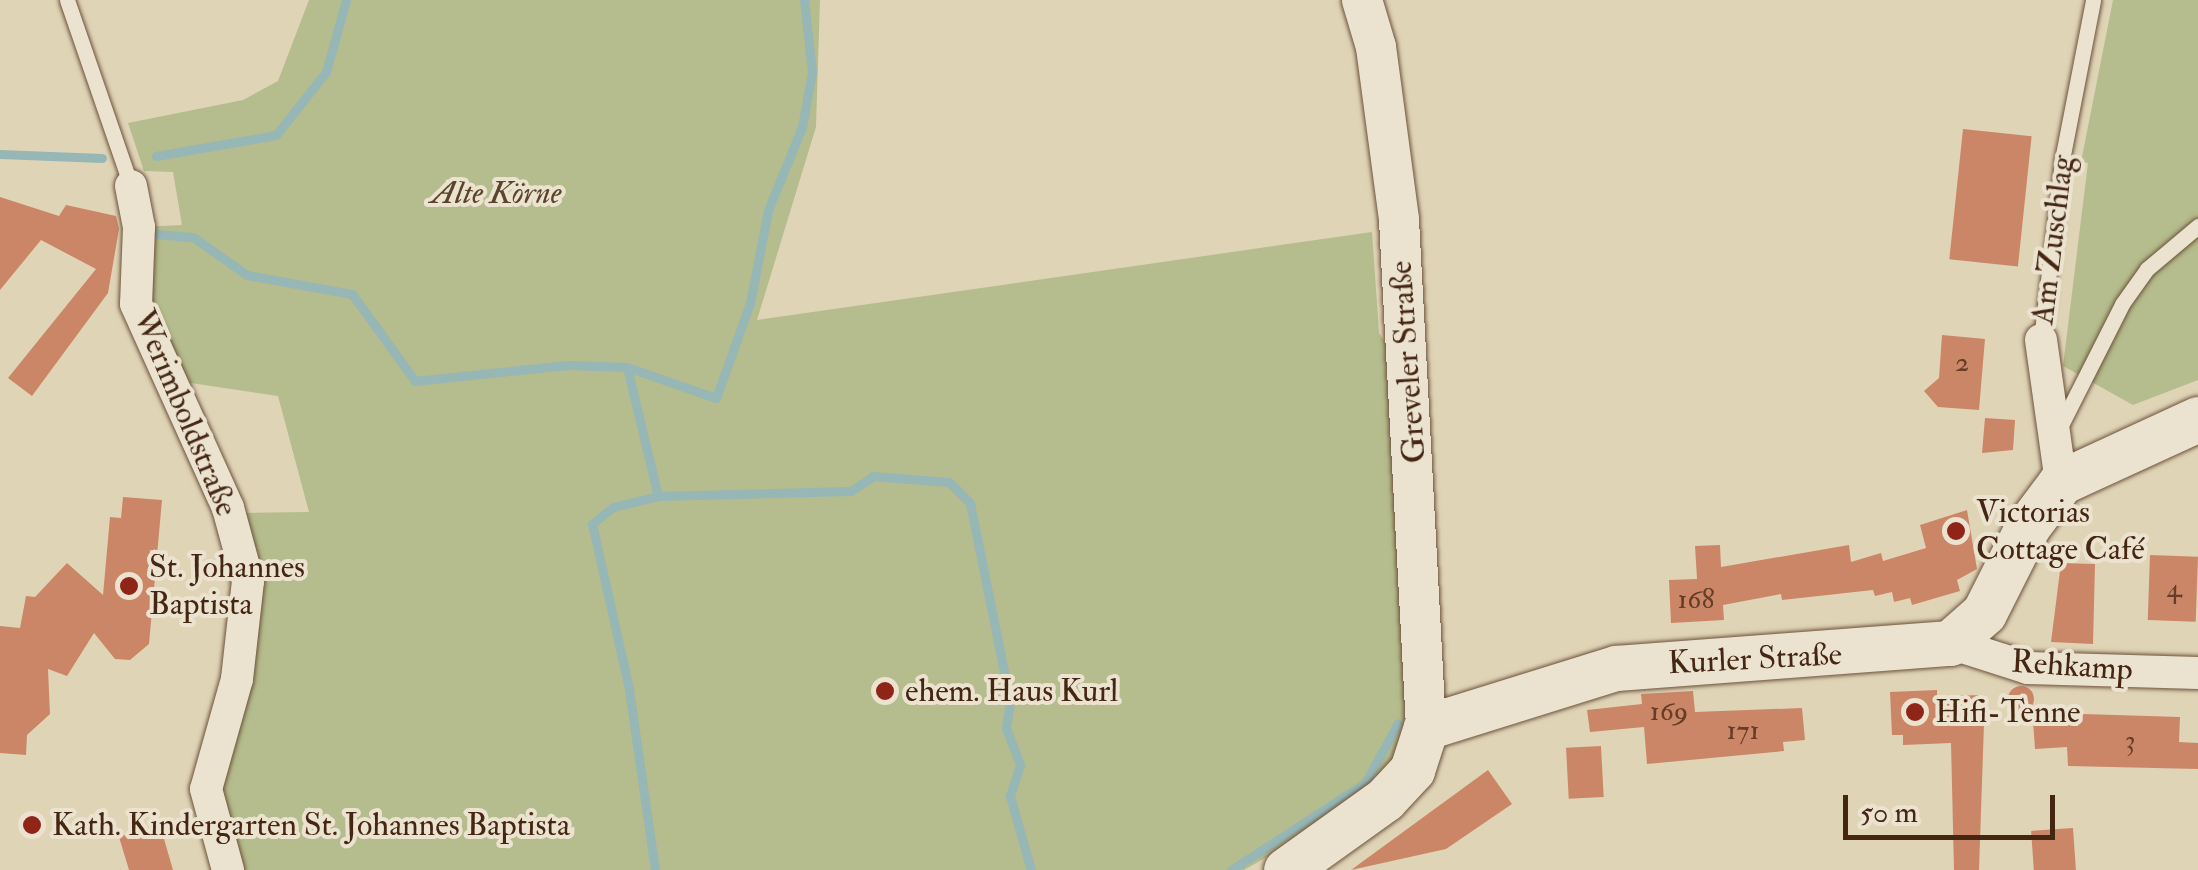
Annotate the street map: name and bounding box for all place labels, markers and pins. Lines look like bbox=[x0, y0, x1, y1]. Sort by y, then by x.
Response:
place label: Victorias Cottage Café bbox=[1976, 494, 2145, 569]
marker: Victorias Cottage Café bbox=[1945, 520, 1967, 542]
place label: St. Johannes Baptista bbox=[149, 549, 305, 624]
marker: St. Johannes Baptista bbox=[118, 575, 140, 597]
place label: ehem. Haus Kurl bbox=[905, 672, 1118, 710]
marker: ehem. Haus Kurl bbox=[874, 680, 896, 702]
place label: Hifi-Tenne bbox=[1935, 693, 2080, 731]
marker: Hifi-Tenne bbox=[1904, 701, 1926, 723]
place label: Kath. Kindergarten St. Johannes Baptista bbox=[52, 806, 570, 844]
marker: Kath. Kindergarten St. Johannes Baptista bbox=[21, 814, 43, 836]

